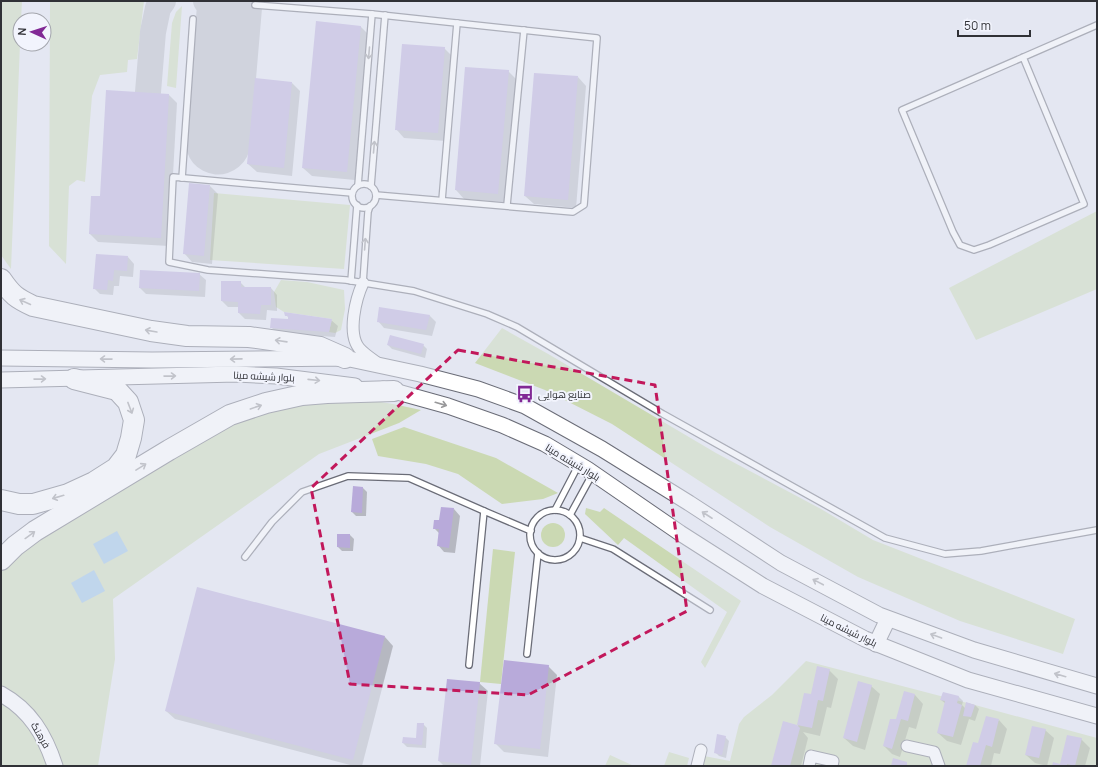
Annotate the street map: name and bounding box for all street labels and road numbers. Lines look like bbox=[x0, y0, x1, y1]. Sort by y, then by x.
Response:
street label: بلوار شیشه مینا bbox=[233, 367, 295, 385]
street label: بلوار شیشه مینا bbox=[543, 440, 603, 484]
street label: بلوار شیشه مینا bbox=[818, 610, 880, 650]
street label: فرهنگ bbox=[28, 719, 54, 751]

